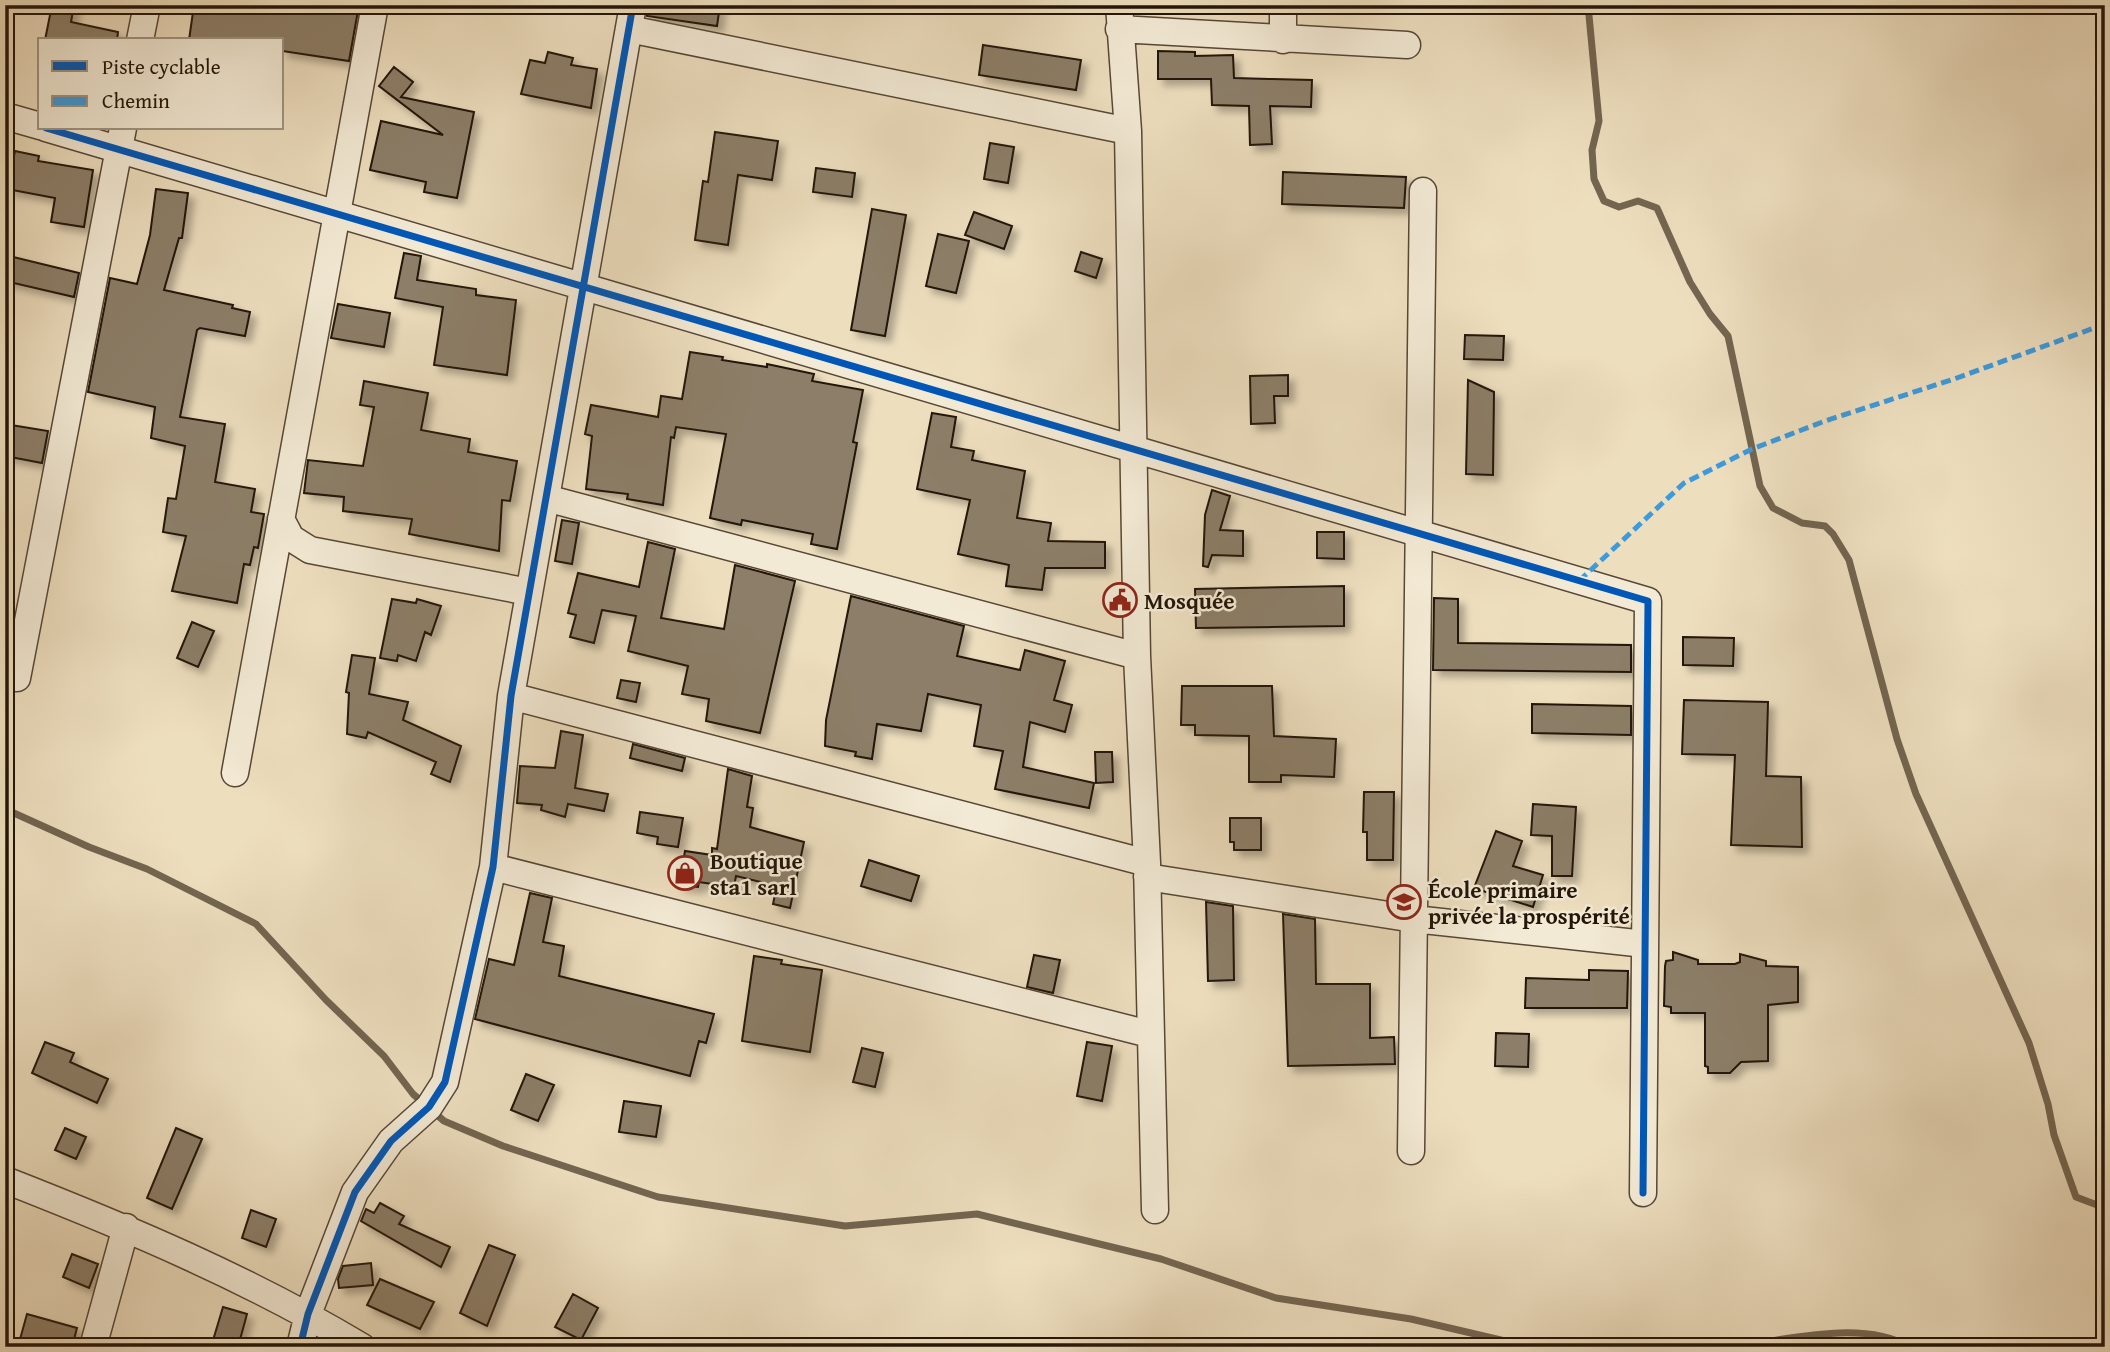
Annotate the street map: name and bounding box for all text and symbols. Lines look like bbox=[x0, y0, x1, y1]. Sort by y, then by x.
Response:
legend bbox=[38, 38, 284, 130]
text: Piste cyclable bbox=[102, 51, 221, 82]
text: Chemin bbox=[102, 85, 170, 116]
public building icon: Mosquée bbox=[1101, 581, 1139, 619]
place label: Mosquée bbox=[1144, 584, 1235, 617]
place label: Boutique sta1 sarl bbox=[710, 844, 803, 903]
shop icon: Boutique sta1 sarl bbox=[666, 854, 704, 892]
place label: École primaire privée la prospérité bbox=[1428, 873, 1630, 932]
school or university icon: École primaire privée la prospérité bbox=[1385, 883, 1423, 921]

